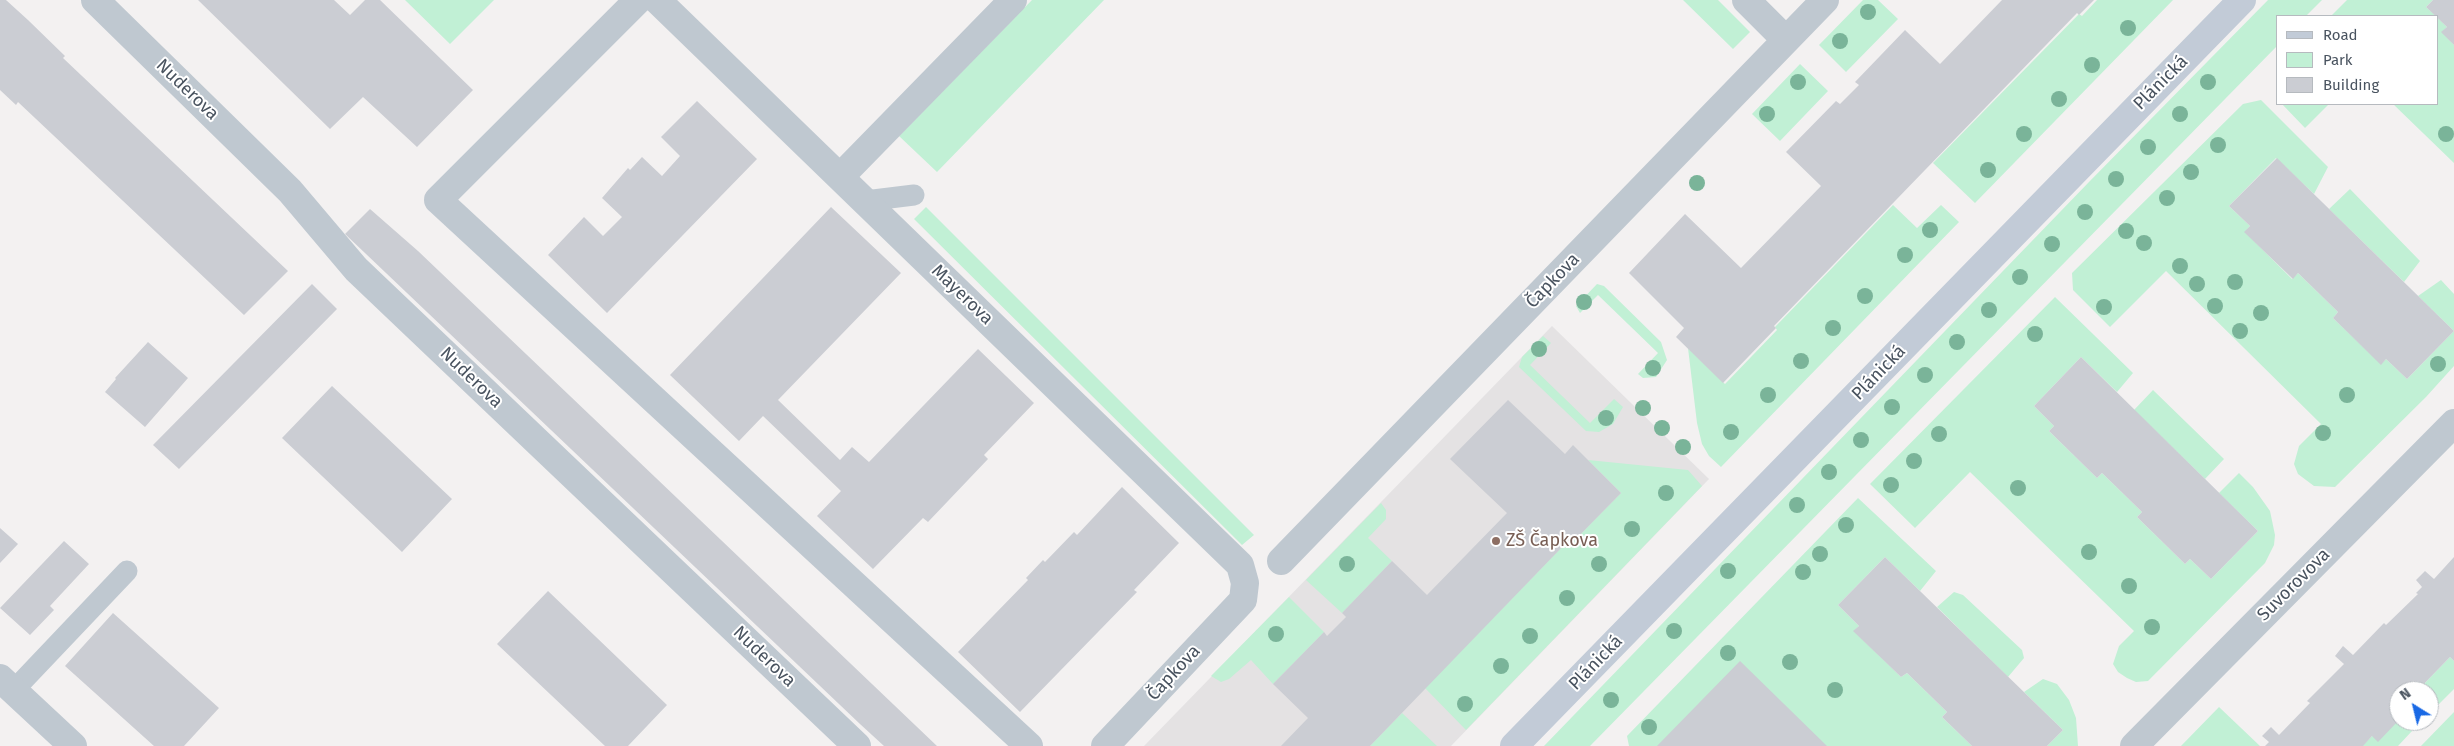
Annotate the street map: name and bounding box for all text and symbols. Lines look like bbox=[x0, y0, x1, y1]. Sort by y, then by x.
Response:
legend bbox=[2276, 15, 2439, 105]
text: Road bbox=[2323, 26, 2358, 44]
street label: Plánická bbox=[2129, 51, 2193, 115]
text: Park bbox=[2323, 51, 2353, 69]
street label: Nuderova bbox=[151, 55, 223, 125]
text: Building bbox=[2323, 76, 2379, 94]
street label: Čapkova bbox=[1522, 249, 1584, 313]
street label: Mayerova bbox=[927, 260, 997, 330]
street label: Plánická bbox=[1848, 341, 1910, 405]
street label: Nuderova bbox=[435, 343, 507, 413]
place label: ZŠ Čapkova bbox=[1506, 530, 1598, 552]
marker: ZŠ Čapkova bbox=[1490, 535, 1502, 547]
street label: Suvorovova bbox=[2253, 544, 2335, 626]
street label: Nuderova bbox=[728, 622, 800, 692]
street label: Plánická bbox=[1565, 631, 1627, 695]
street label: Čapkova bbox=[1143, 641, 1205, 705]
north arrow bbox=[2389, 681, 2439, 731]
text: N bbox=[2397, 685, 2414, 704]

